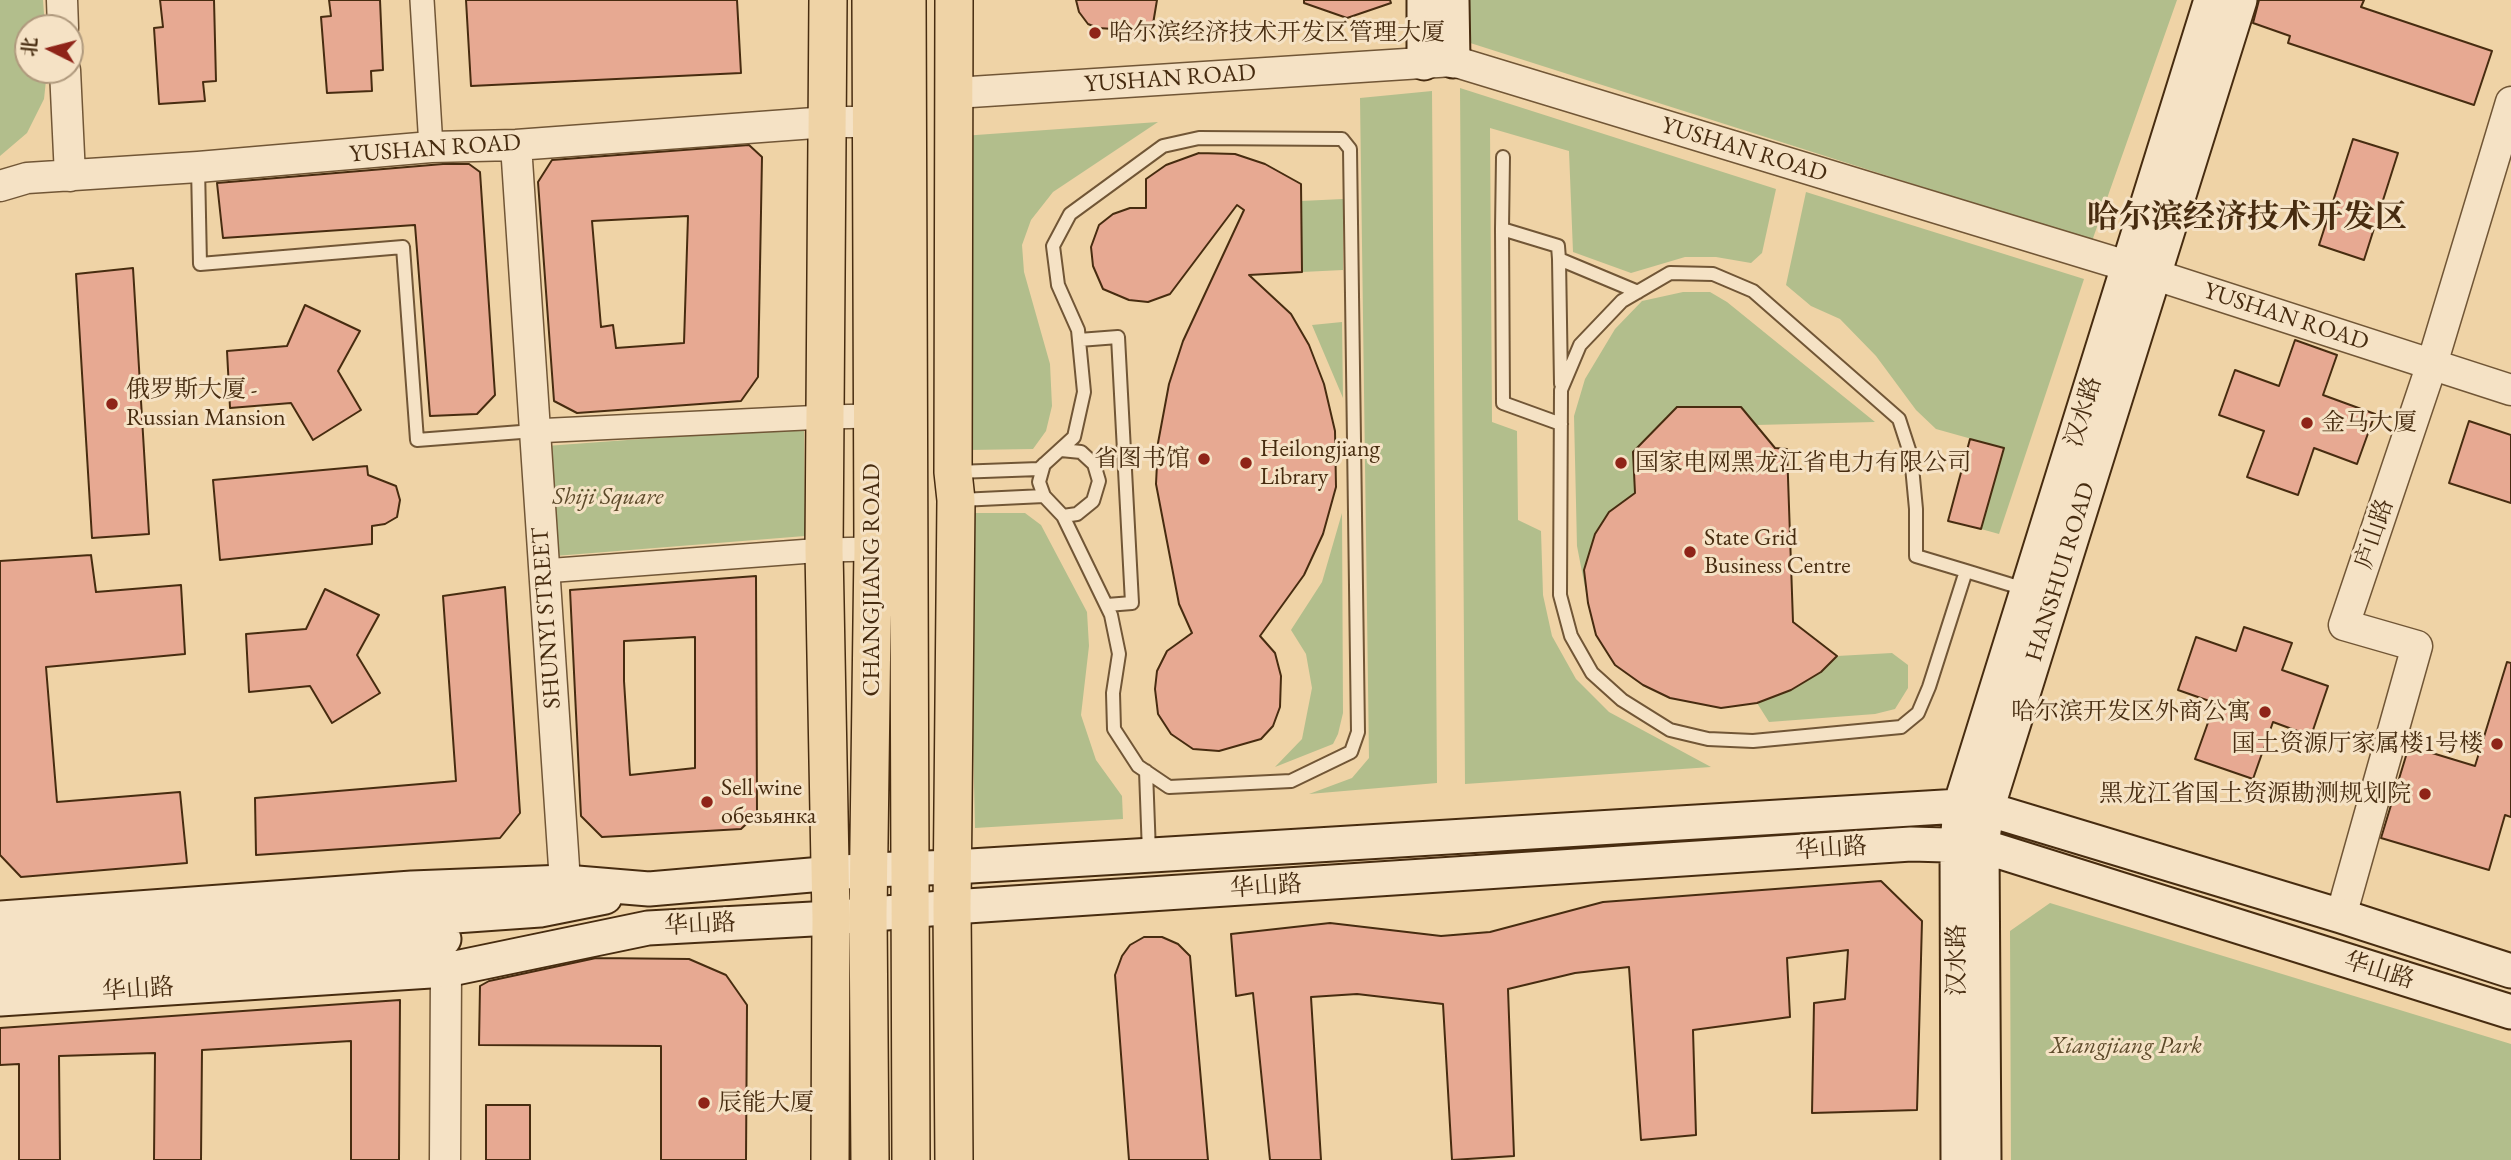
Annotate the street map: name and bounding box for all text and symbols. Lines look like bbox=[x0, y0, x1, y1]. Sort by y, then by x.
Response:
north arrow bbox=[14, 14, 84, 84]
place label: 哈尔滨经济技术开发区管理大厦 bbox=[1109, 19, 1445, 47]
marker: 哈尔滨经济技术开发区管理大厦 bbox=[1087, 25, 1103, 41]
text: 北 bbox=[16, 36, 43, 58]
street label: YUSHAN ROAD bbox=[1083, 59, 1257, 99]
street label: YUSHAN ROAD bbox=[1658, 111, 1830, 189]
street label: YUSHAN ROAD bbox=[348, 129, 522, 169]
district label: 哈尔滨经济技术开发区 bbox=[2087, 199, 2407, 237]
street label: YUSHAN ROAD bbox=[2200, 277, 2372, 357]
street label: 汉水路 bbox=[2060, 373, 2108, 451]
place label: 俄罗斯大厦 - Russian Mansion bbox=[126, 376, 286, 432]
marker: 俄罗斯大厦 - Russian Mansion bbox=[104, 396, 120, 412]
place label: 金马大厦 bbox=[2321, 409, 2417, 437]
marker: 金马大厦 bbox=[2299, 415, 2315, 431]
place label: Heilongjiang Library bbox=[1260, 435, 1380, 491]
place label: 省图书馆 bbox=[1094, 445, 1190, 473]
place label: 国家电网黑龙江省电力有限公司 bbox=[1635, 449, 1971, 477]
marker: 省图书馆 bbox=[1196, 451, 1212, 467]
marker: Heilongjiang Library bbox=[1238, 455, 1254, 471]
marker: 国家电网黑龙江省电力有限公司 bbox=[1613, 455, 1629, 471]
street label: CHANGJIANG ROAD bbox=[858, 463, 886, 697]
street label: HANSHUI ROAD bbox=[2020, 479, 2102, 665]
park label: Shiji Square bbox=[553, 483, 663, 511]
street label: 庐山路 bbox=[2350, 495, 2400, 573]
place label: State Grid Business Centre bbox=[1704, 524, 1851, 580]
street label: SHUNYI STREET bbox=[526, 526, 568, 710]
marker: State Grid Business Centre bbox=[1682, 544, 1698, 560]
place label: 哈尔滨开发区外商公寓 bbox=[2011, 698, 2251, 726]
marker: 哈尔滨开发区外商公寓 bbox=[2257, 704, 2273, 720]
place label: 国土资源厅家属楼1号楼 bbox=[2231, 730, 2483, 758]
marker: 国土资源厅家属楼1号楼 bbox=[2489, 736, 2505, 752]
place label: Sell wine обезьянка bbox=[721, 774, 816, 830]
place label: 黑龙江省国土资源勘测规划院 bbox=[2099, 780, 2411, 808]
marker: 黑龙江省国土资源勘测规划院 bbox=[2417, 786, 2433, 802]
marker: Sell wine обезьянка bbox=[699, 794, 715, 810]
street label: 华山路 bbox=[1794, 832, 1868, 866]
street label: 华山路 bbox=[1229, 870, 1303, 904]
street label: 华山路 bbox=[663, 909, 737, 941]
street label: 汉水路 bbox=[1943, 924, 1971, 996]
street label: 华山路 bbox=[2340, 947, 2418, 995]
street label: 华山路 bbox=[101, 973, 175, 1007]
park label: Xiangjiang Park bbox=[2050, 1032, 2202, 1060]
place label: 辰能大厦 bbox=[718, 1089, 814, 1117]
marker: 辰能大厦 bbox=[696, 1095, 712, 1111]

